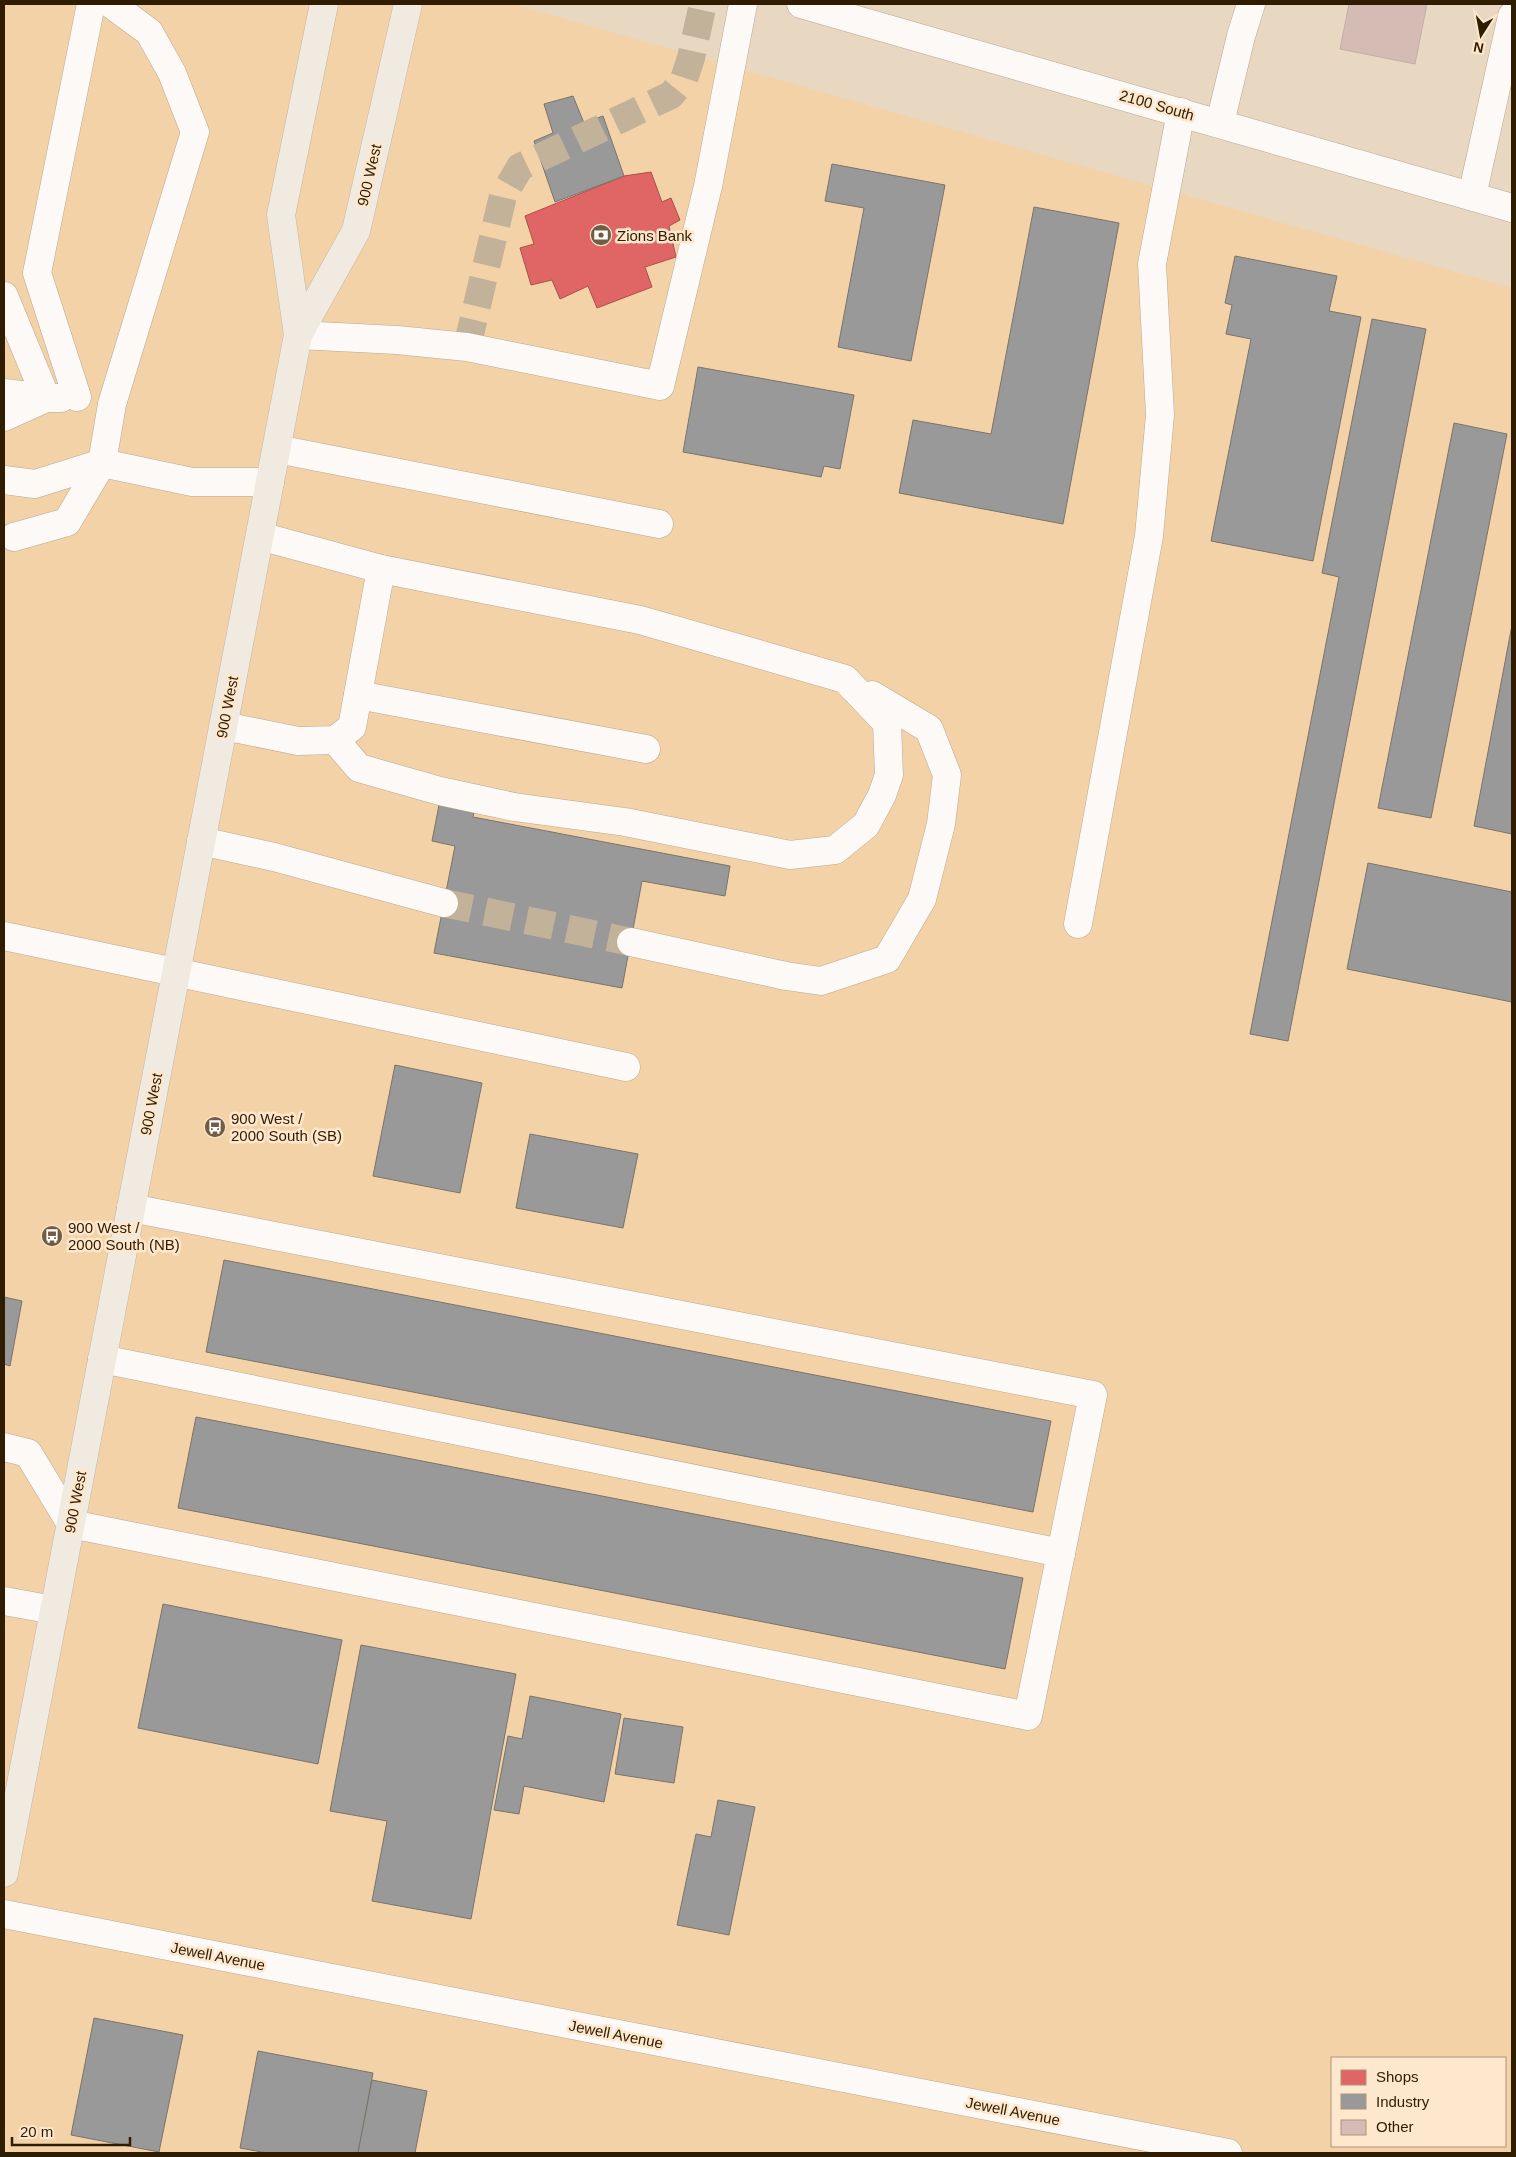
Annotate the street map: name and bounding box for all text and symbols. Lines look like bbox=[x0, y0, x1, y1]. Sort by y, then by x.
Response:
north arrow bbox=[1456, 10, 1506, 60]
text: N bbox=[1472, 39, 1485, 57]
street label: 2100 South bbox=[1118, 86, 1196, 124]
street label: 900 West bbox=[354, 142, 385, 208]
bank icon: Zions Bank bbox=[589, 223, 613, 247]
place label: Zions Bank bbox=[617, 227, 693, 244]
street label: 900 West bbox=[213, 674, 242, 740]
street label: 900 West bbox=[137, 1071, 166, 1137]
place label: 900 West / 2000 South (SB) bbox=[231, 1110, 342, 1144]
bus stop icon: 900 West / 2000 South (SB) bbox=[203, 1115, 227, 1139]
place label: 900 West / 2000 South (NB) bbox=[68, 1219, 180, 1253]
bus stop icon: 900 West / 2000 South (NB) bbox=[40, 1224, 64, 1248]
street label: 900 West bbox=[61, 1469, 90, 1535]
street label: Jewell Avenue bbox=[169, 1939, 267, 1973]
street label: Jewell Avenue bbox=[567, 2017, 665, 2051]
legend bbox=[1331, 2057, 1506, 2147]
text: Shops bbox=[1376, 2068, 1419, 2085]
text: Industry bbox=[1376, 2093, 1430, 2110]
street label: Jewell Avenue bbox=[964, 2094, 1062, 2128]
scale bar bbox=[12, 2114, 130, 2146]
text: Other bbox=[1376, 2118, 1414, 2135]
text: 20 m bbox=[20, 2123, 53, 2140]

